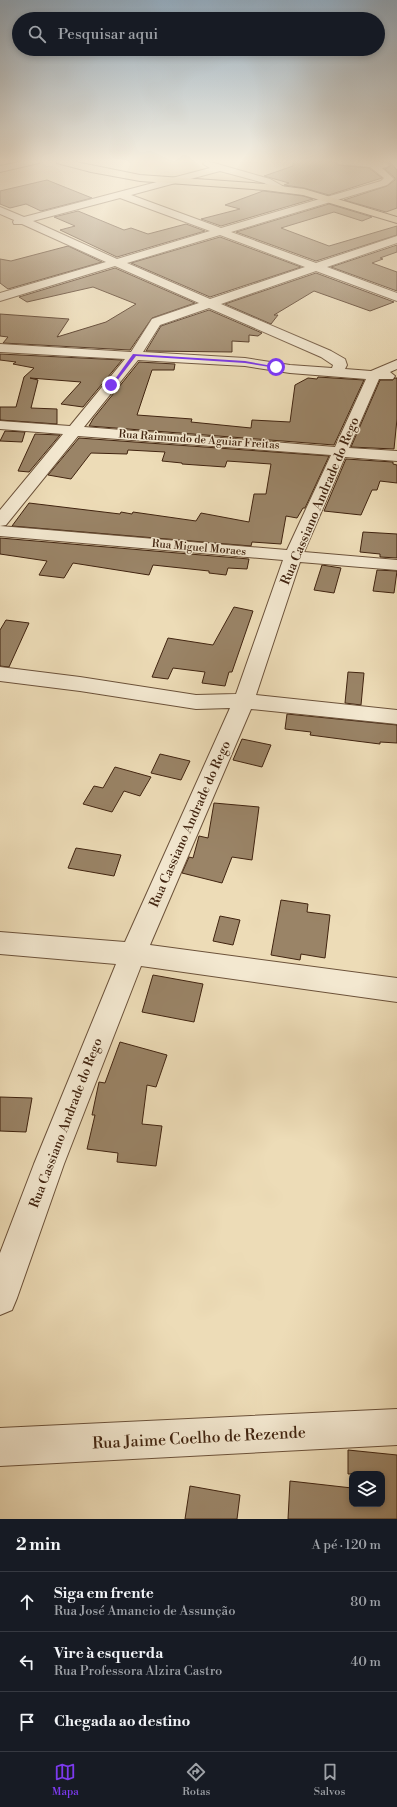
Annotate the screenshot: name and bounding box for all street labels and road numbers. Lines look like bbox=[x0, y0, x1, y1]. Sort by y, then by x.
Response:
street label: Rua Cassiano Andrade do Rego bbox=[277, 415, 363, 587]
street label: Rua Raimundo de Aguiar Freitas bbox=[118, 427, 280, 453]
street label: Rua Miguel Moraes bbox=[151, 537, 247, 559]
street label: Rua Cassiano Andrade do Rego bbox=[146, 738, 234, 910]
street label: Rua Cassiano Andrade do Rego bbox=[26, 1036, 106, 1210]
street label: Rua Jaime Coelho de Rezende bbox=[92, 1422, 306, 1454]

